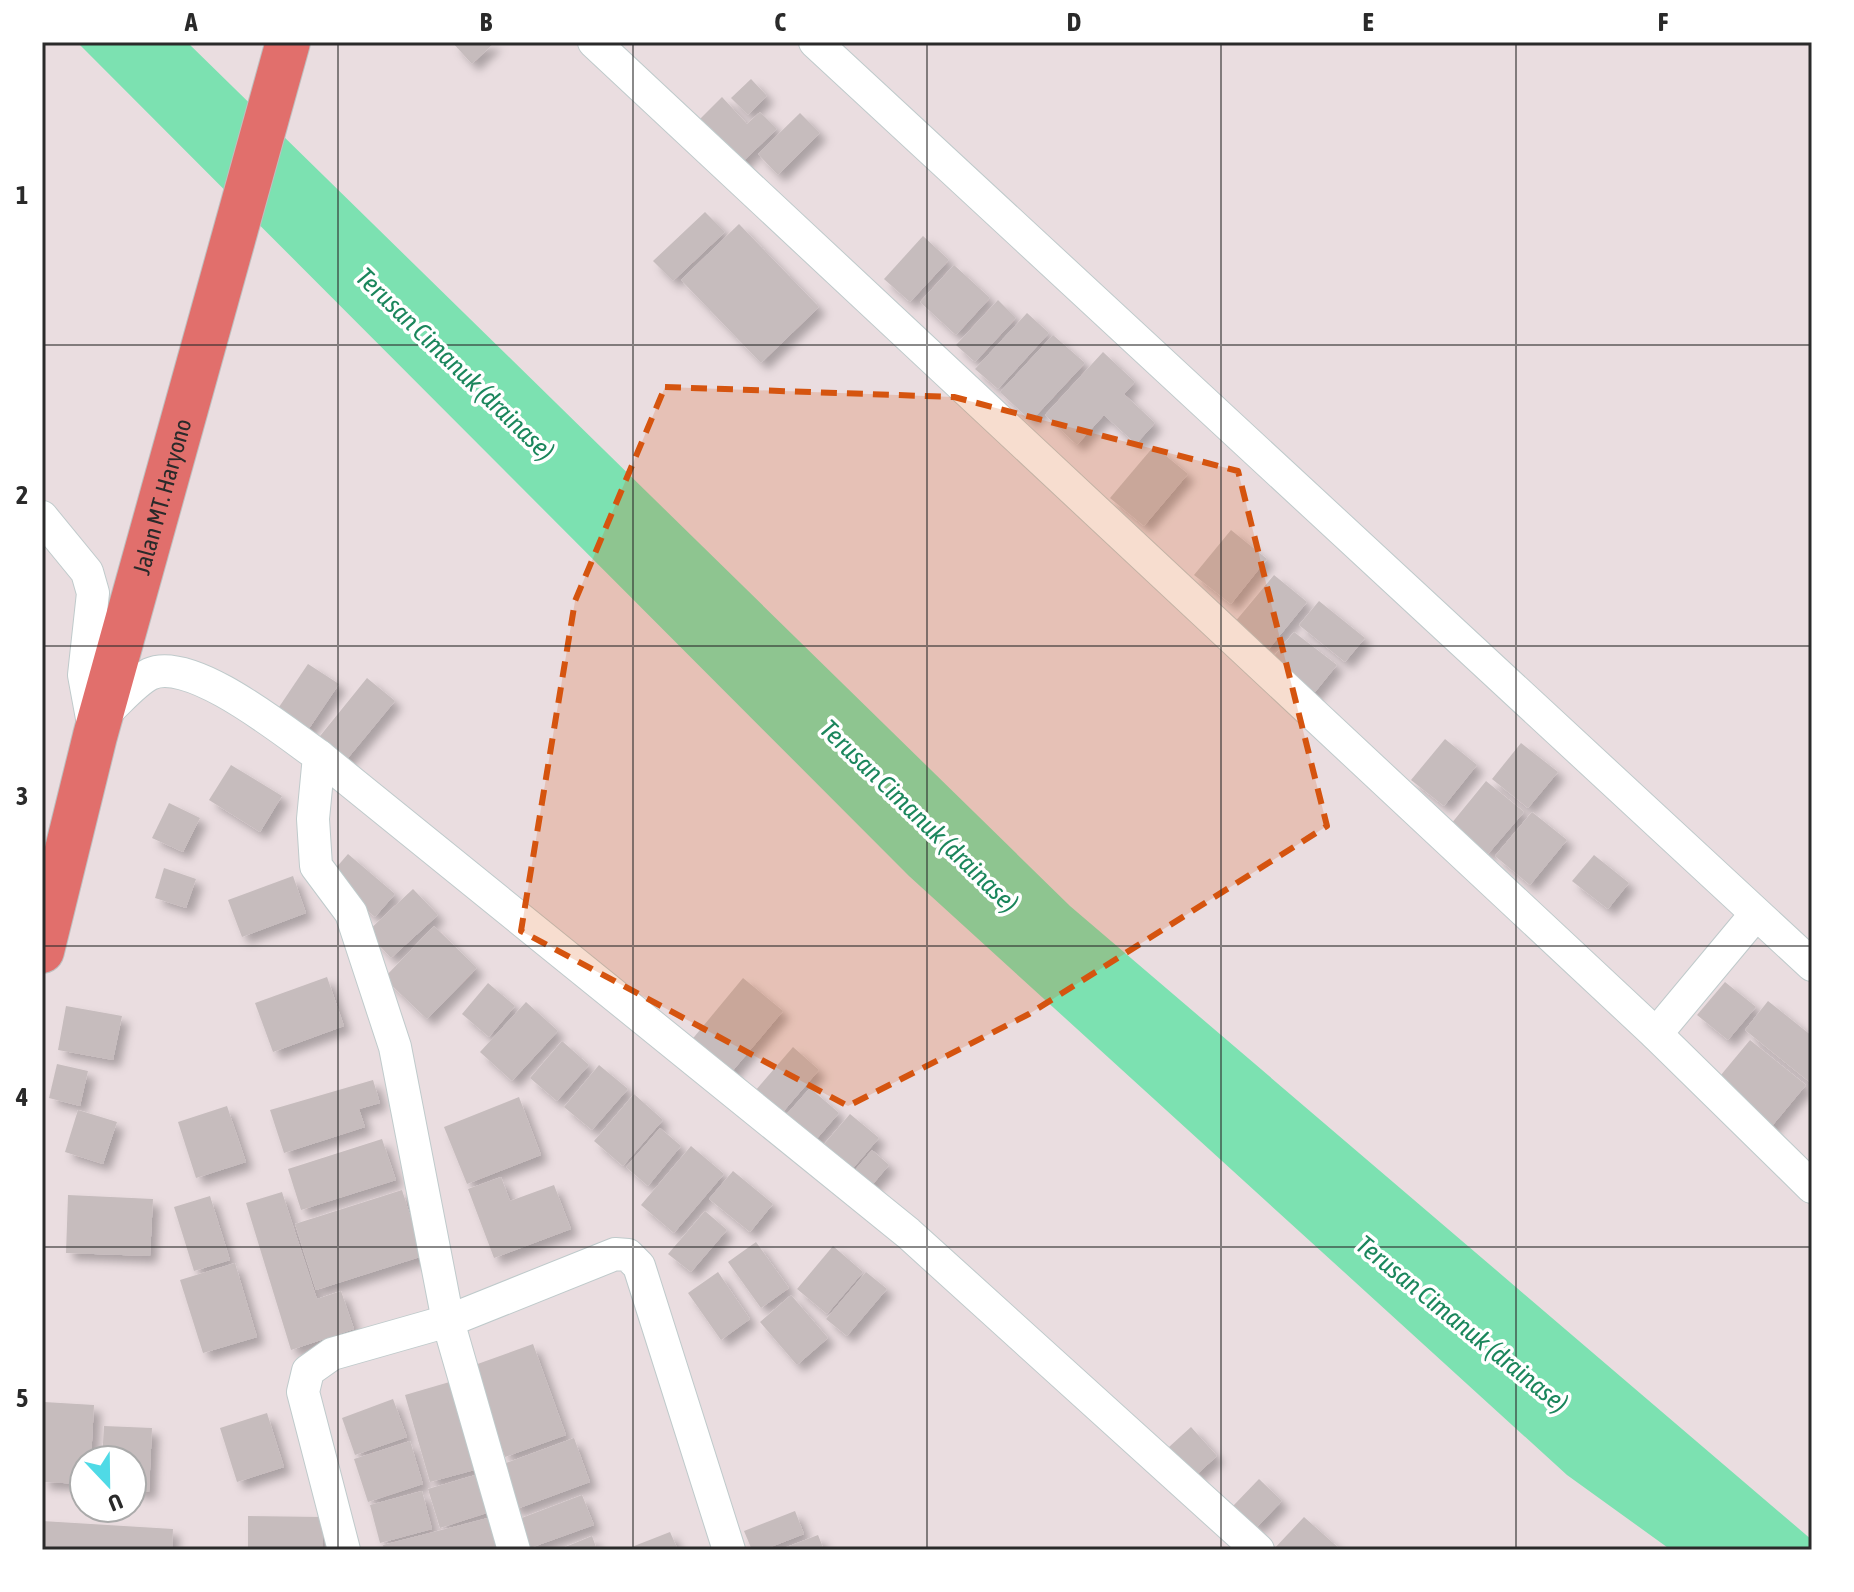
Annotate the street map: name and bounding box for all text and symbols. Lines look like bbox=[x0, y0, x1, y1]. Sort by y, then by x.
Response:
text: A bbox=[184, 7, 198, 37]
text: B bbox=[480, 7, 493, 37]
text: C bbox=[774, 7, 786, 37]
text: D bbox=[1067, 7, 1081, 37]
text: E bbox=[1362, 7, 1374, 37]
text: F bbox=[1658, 7, 1669, 37]
text: 1 bbox=[16, 180, 28, 210]
water label: Terusan Cimanuk (drainase) bbox=[350, 262, 560, 466]
street label: Jalan MT. Haryono bbox=[127, 416, 196, 577]
text: 2 bbox=[16, 480, 28, 510]
water label: Terusan Cimanuk (drainase) bbox=[814, 714, 1024, 918]
text: 3 bbox=[16, 781, 28, 811]
text: 4 bbox=[15, 1082, 28, 1112]
water label: Terusan Cimanuk (drainase) bbox=[1350, 1229, 1574, 1419]
text: 5 bbox=[16, 1383, 28, 1413]
north arrow bbox=[68, 1444, 148, 1524]
text: U bbox=[105, 1488, 126, 1517]

